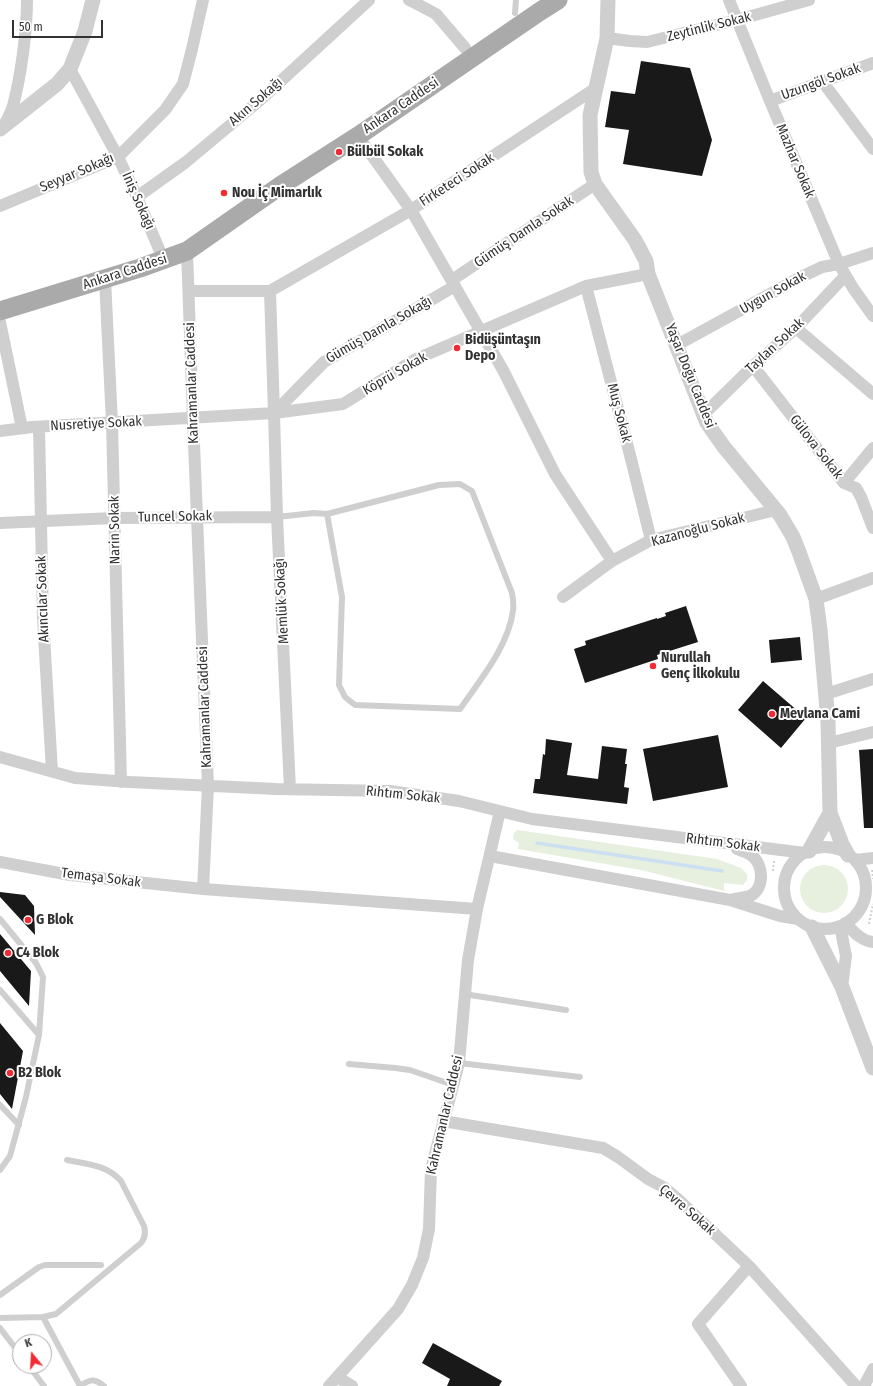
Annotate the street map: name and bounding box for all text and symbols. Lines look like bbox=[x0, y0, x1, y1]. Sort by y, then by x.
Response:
street label: Zeytinlik Sokak bbox=[665, 8, 753, 46]
scale bar bbox=[14, 12, 105, 38]
text: 50 m bbox=[19, 20, 43, 34]
street label: Uzungöl Sokak bbox=[779, 60, 863, 104]
street label: Akın Sokağı bbox=[226, 74, 286, 130]
street label: Ankara Caddesi bbox=[360, 74, 442, 138]
street label: Mazhar Sokak bbox=[772, 121, 818, 201]
place label: Bülbül Sokak bbox=[347, 144, 423, 160]
marker: Bülbül Sokak bbox=[334, 147, 344, 157]
street label: Seyyar Sokağı bbox=[38, 150, 116, 196]
street label: Firketeci Sokak bbox=[417, 150, 497, 210]
street label: İniş Sokağı bbox=[118, 170, 158, 232]
place label: Nou İç Mimarlık bbox=[232, 185, 322, 201]
marker: Nou İç Mimarlık bbox=[219, 188, 229, 198]
street label: Gümüş Damla Sokak bbox=[471, 193, 577, 271]
street label: Ankara Caddesi bbox=[81, 250, 169, 294]
street label: Uygun Sokak bbox=[737, 268, 809, 318]
street label: Gümüş Damla Sokağı bbox=[323, 293, 435, 367]
street label: Taylan Sokak bbox=[742, 315, 808, 377]
street label: Yaşar Doğu Caddesi bbox=[661, 321, 719, 431]
street label: Kahramanlar Caddesi bbox=[181, 322, 203, 444]
place label: Bidüşüntaşın Depo bbox=[465, 332, 541, 364]
marker: Bidüşüntaşın Depo bbox=[452, 343, 462, 353]
street label: Köprü Sokak bbox=[360, 349, 430, 399]
street label: Muş Sokak bbox=[603, 382, 635, 444]
street label: Gülova Sokak bbox=[786, 412, 846, 482]
street label: Nusretiye Sokak bbox=[50, 413, 142, 435]
street label: Narin Sokak bbox=[106, 496, 124, 564]
street label: Tuncel Sokak bbox=[138, 508, 212, 526]
street label: Kazanoğlu Sokak bbox=[649, 509, 747, 551]
street label: Akıncılar Sokak bbox=[33, 555, 53, 643]
street label: Memlük Sokağı bbox=[271, 558, 293, 644]
street label: Kahramanlar Caddesi bbox=[194, 646, 216, 768]
place label: Nurullah Genç İlkokulu bbox=[661, 650, 740, 682]
marker: Nurullah Genç İlkokulu bbox=[648, 661, 658, 671]
place label: Mevlana Cami bbox=[780, 706, 860, 722]
marker: Mevlana Cami bbox=[767, 709, 777, 719]
street label: Rıhtım Sokak bbox=[365, 783, 441, 807]
street label: Rıhtım Sokak bbox=[685, 830, 761, 856]
street label: Temaşa Sokak bbox=[60, 865, 142, 891]
place label: G Blok bbox=[36, 912, 73, 928]
marker: G Blok bbox=[23, 915, 33, 925]
place label: C4 Blok bbox=[16, 945, 59, 961]
marker: C4 Blok bbox=[3, 948, 13, 958]
street label: Kahramanlar Caddesi bbox=[423, 1054, 467, 1176]
place label: B2 Blok bbox=[18, 1065, 61, 1081]
marker: B2 Blok bbox=[5, 1068, 15, 1078]
street label: Çevre Sokak bbox=[656, 1181, 718, 1239]
north arrow bbox=[12, 1334, 52, 1374]
text: K bbox=[23, 1336, 34, 1350]

